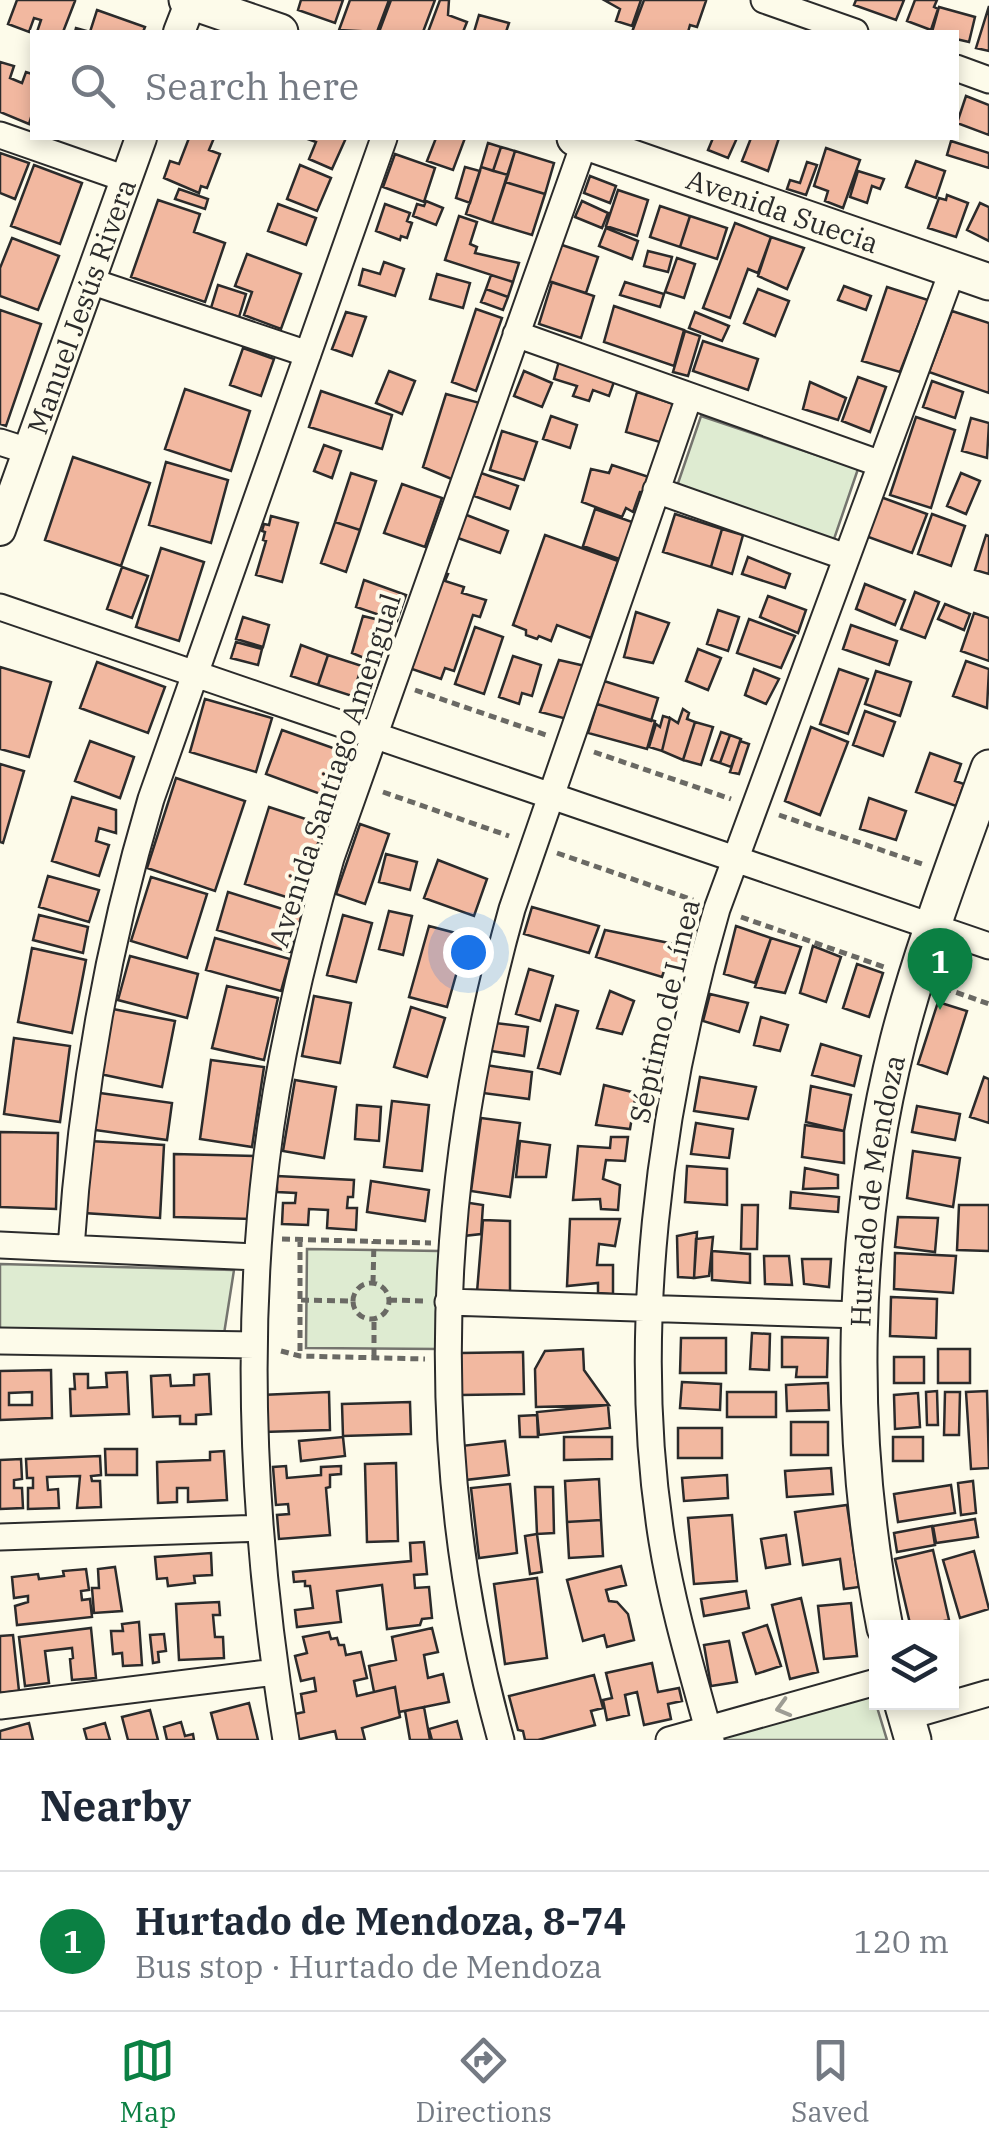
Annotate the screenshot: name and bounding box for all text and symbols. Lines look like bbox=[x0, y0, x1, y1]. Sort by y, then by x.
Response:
search box bbox=[30, 30, 959, 140]
icon: search bbox=[65, 58, 120, 113]
text: Search here bbox=[145, 61, 359, 110]
street label: Avenida Suecia bbox=[682, 160, 884, 261]
street label: Manuel Jesús Rivera bbox=[18, 173, 143, 439]
street label: Avenida Santiago Amengual bbox=[259, 589, 409, 951]
street label: Séptimo de Línea bbox=[620, 895, 708, 1127]
your location bbox=[443, 927, 494, 978]
pin: 1 bbox=[908, 928, 972, 1010]
street label: Hurtado de Mendoza bbox=[841, 1051, 913, 1328]
map controls bbox=[869, 1620, 959, 1710]
button: layers bbox=[869, 1620, 959, 1710]
one-way arrow bbox=[775, 1696, 792, 1717]
text: Nearby bbox=[40, 1778, 191, 1833]
text: Hurtado de Mendoza, 8-74 bbox=[135, 1896, 626, 1945]
text: 1 bbox=[63, 1920, 82, 1962]
text: 120 m bbox=[853, 1920, 949, 1962]
text: Bus stop · Hurtado de Mendoza bbox=[135, 1945, 602, 1987]
tab: Map bbox=[120, 2033, 176, 2130]
tab: Directions bbox=[415, 2033, 552, 2130]
tab: Saved bbox=[791, 2033, 869, 2130]

